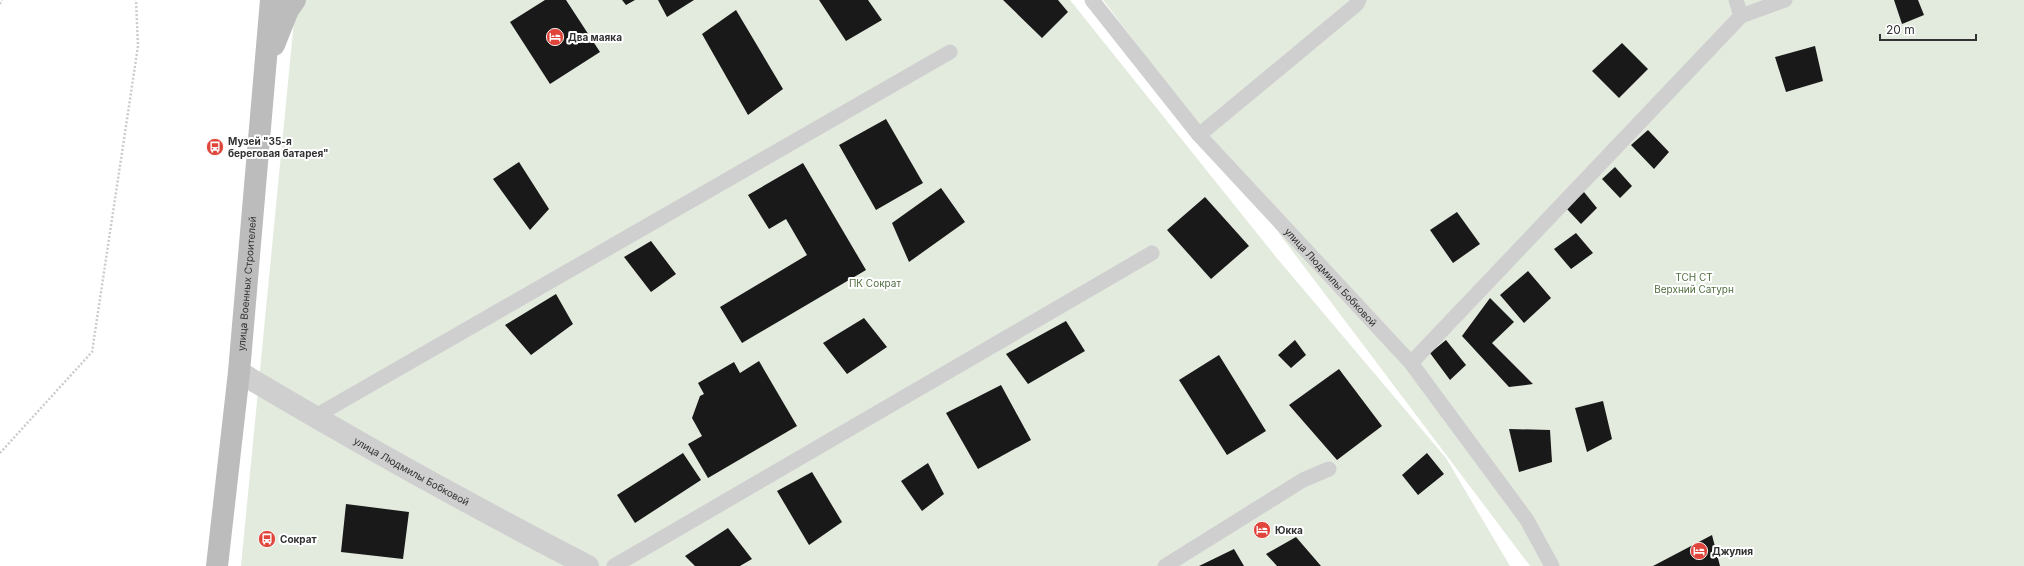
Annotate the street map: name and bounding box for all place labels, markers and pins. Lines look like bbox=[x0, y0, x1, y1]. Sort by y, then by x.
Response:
hotel icon: Два маяка bbox=[545, 27, 565, 47]
place label: Два маяка bbox=[568, 31, 622, 43]
place label: Музей "35-я береговая батарея" bbox=[228, 135, 328, 159]
bus stop icon: Музей "35-я береговая батарея" bbox=[205, 137, 225, 157]
hotel icon: Юкка bbox=[1252, 520, 1272, 540]
place label: Юкка bbox=[1275, 524, 1303, 536]
bus stop icon: Сократ bbox=[257, 529, 277, 549]
place label: Сократ bbox=[280, 533, 317, 545]
hotel icon: Джулия bbox=[1689, 541, 1709, 561]
place label: Джулия bbox=[1712, 545, 1753, 558]

